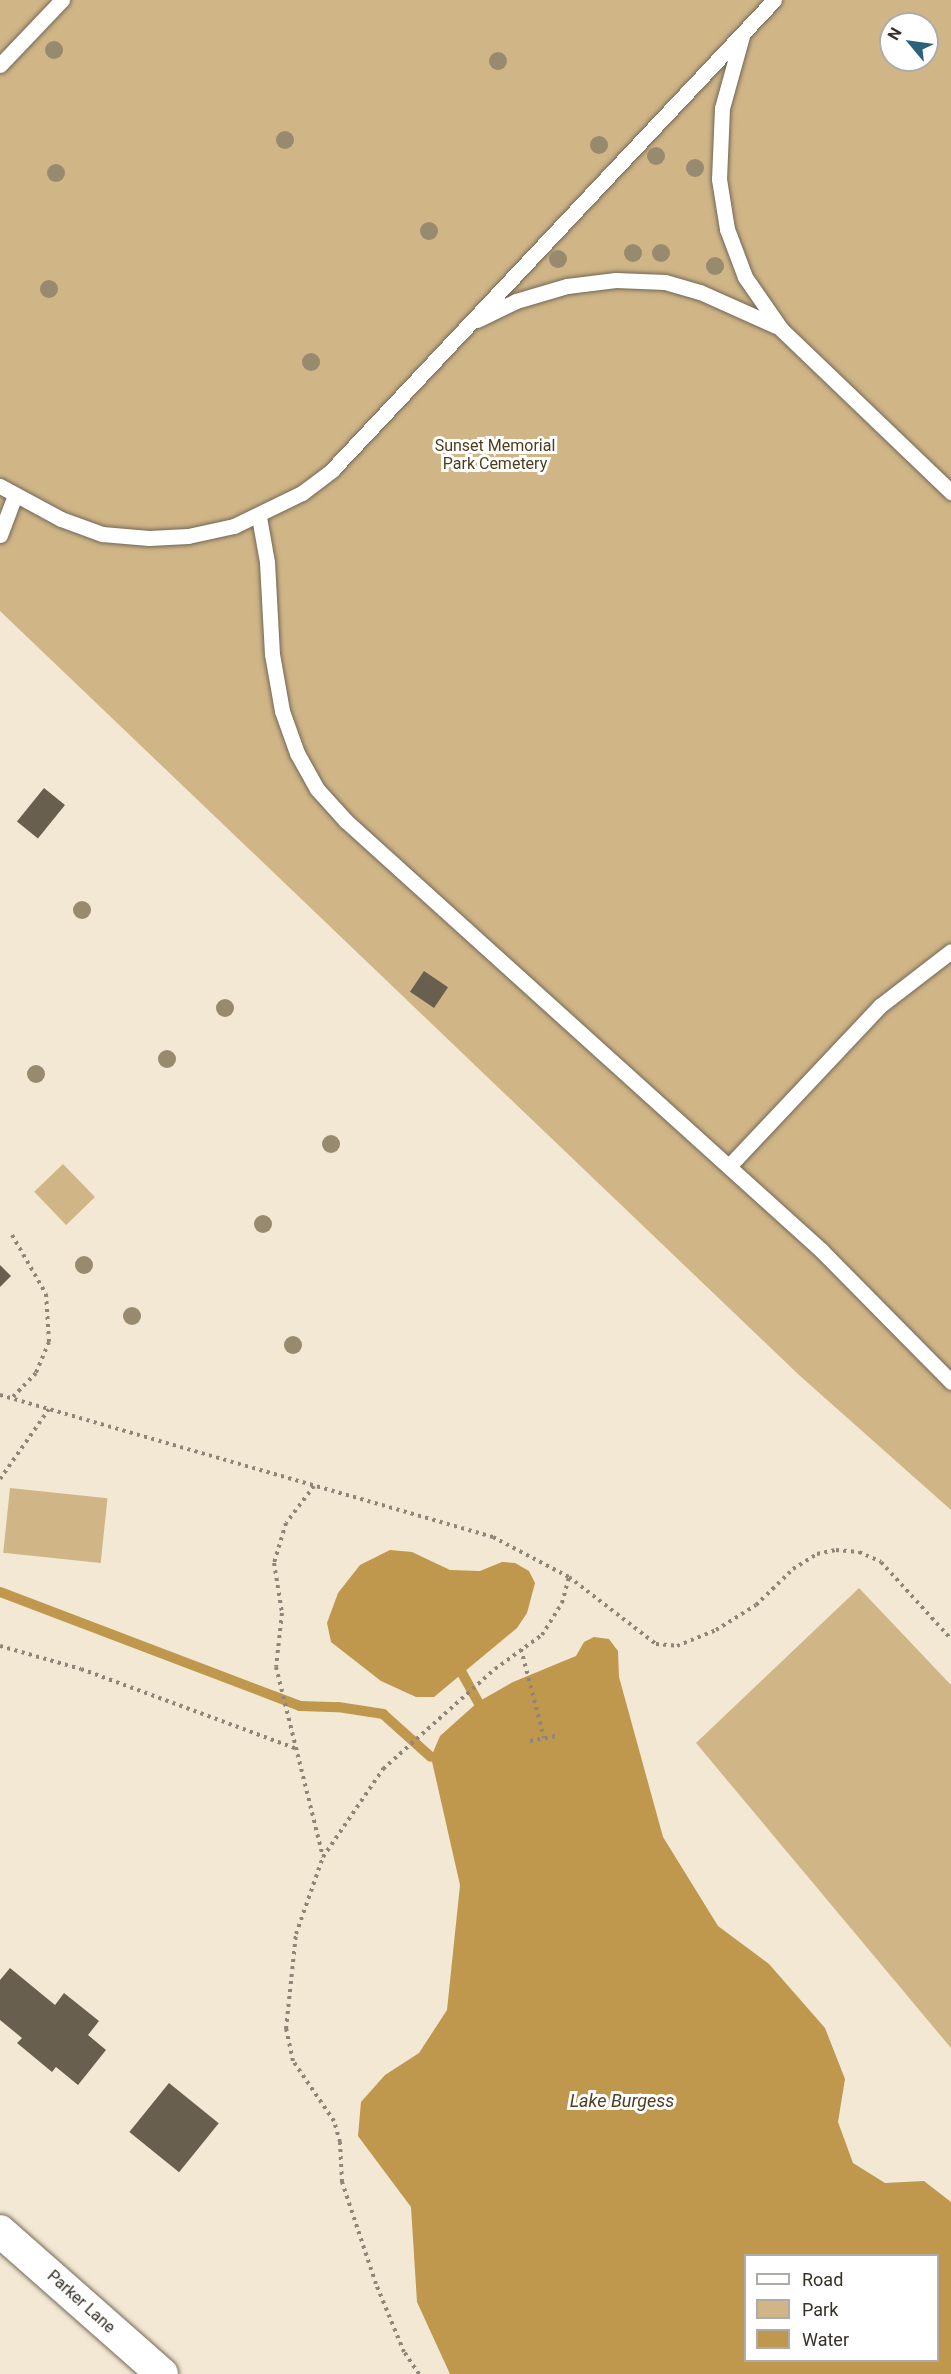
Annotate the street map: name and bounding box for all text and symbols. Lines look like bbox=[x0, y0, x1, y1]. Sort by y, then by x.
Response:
north arrow bbox=[879, 12, 939, 72]
text: N bbox=[884, 24, 906, 44]
park label: Sunset Memorial Park Cemetery bbox=[435, 436, 555, 474]
water label: Lake Burgess bbox=[570, 2090, 674, 2112]
legend bbox=[744, 2254, 939, 2362]
street label: Parker Lane bbox=[43, 2267, 119, 2337]
text: Road bbox=[802, 2269, 843, 2290]
text: Park bbox=[802, 2299, 838, 2320]
text: Water bbox=[802, 2329, 849, 2350]

